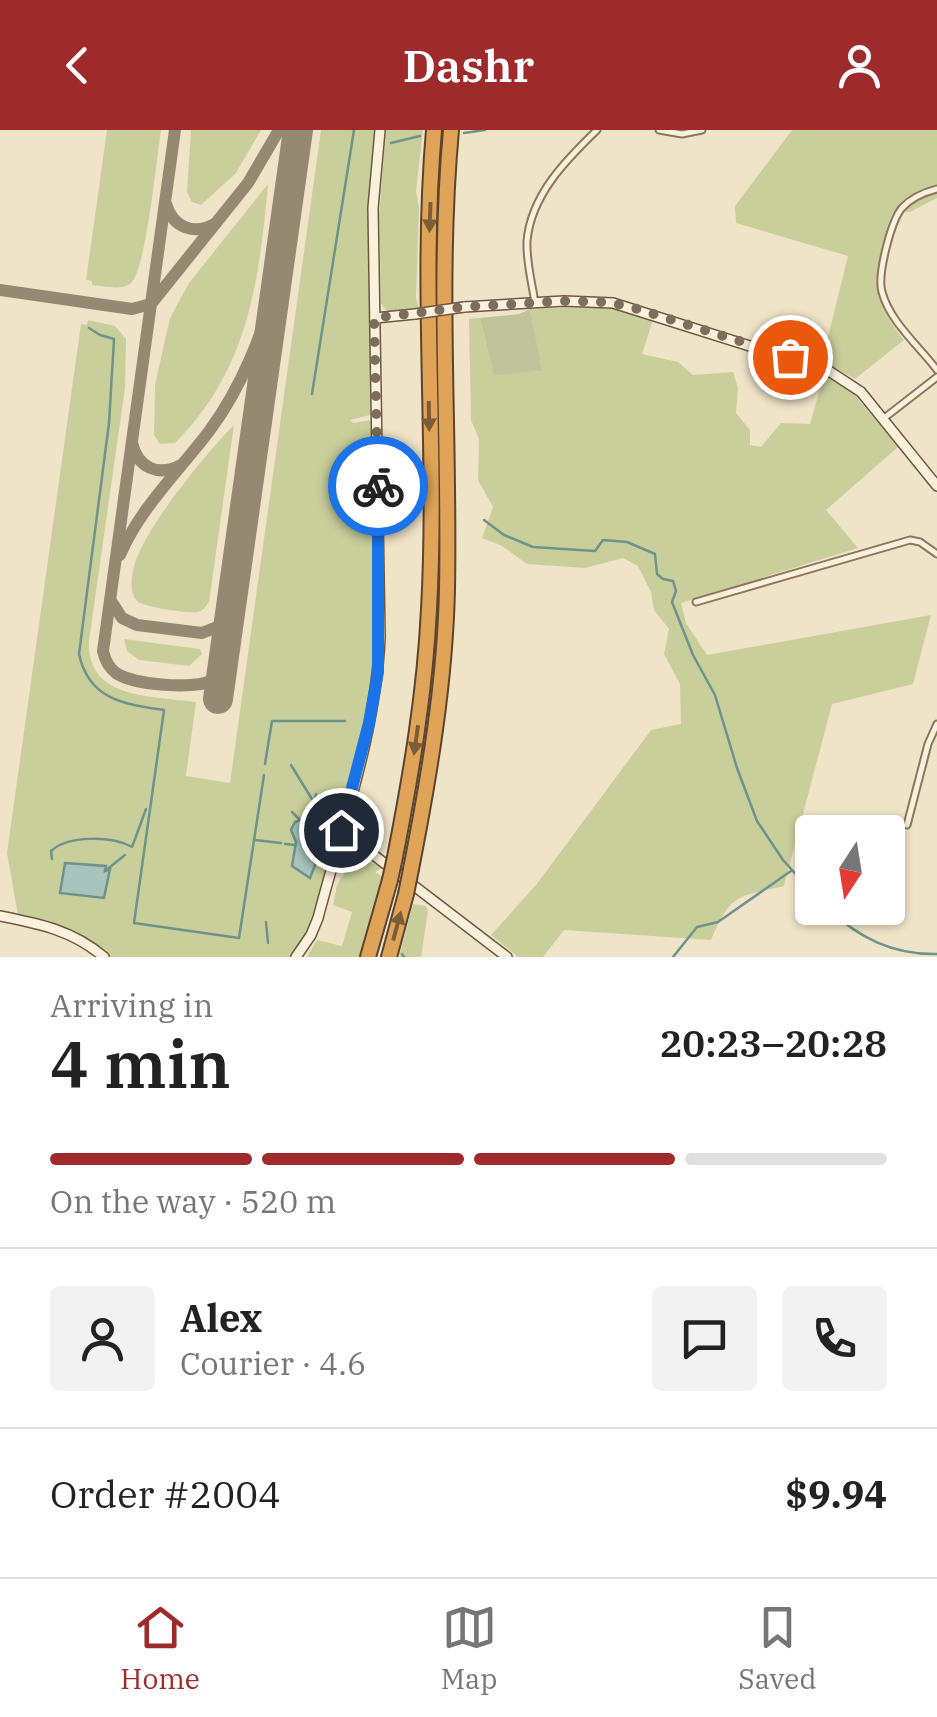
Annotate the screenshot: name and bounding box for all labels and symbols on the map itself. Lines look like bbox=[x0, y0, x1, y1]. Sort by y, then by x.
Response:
one-way arrow bbox=[421, 201, 437, 233]
pin bbox=[748, 315, 833, 400]
one-way arrow bbox=[421, 401, 437, 433]
courier bbox=[328, 436, 428, 536]
one-way arrow bbox=[408, 725, 424, 757]
pin bbox=[299, 788, 384, 873]
north arrow bbox=[795, 815, 905, 925]
one-way arrow bbox=[390, 910, 406, 941]

